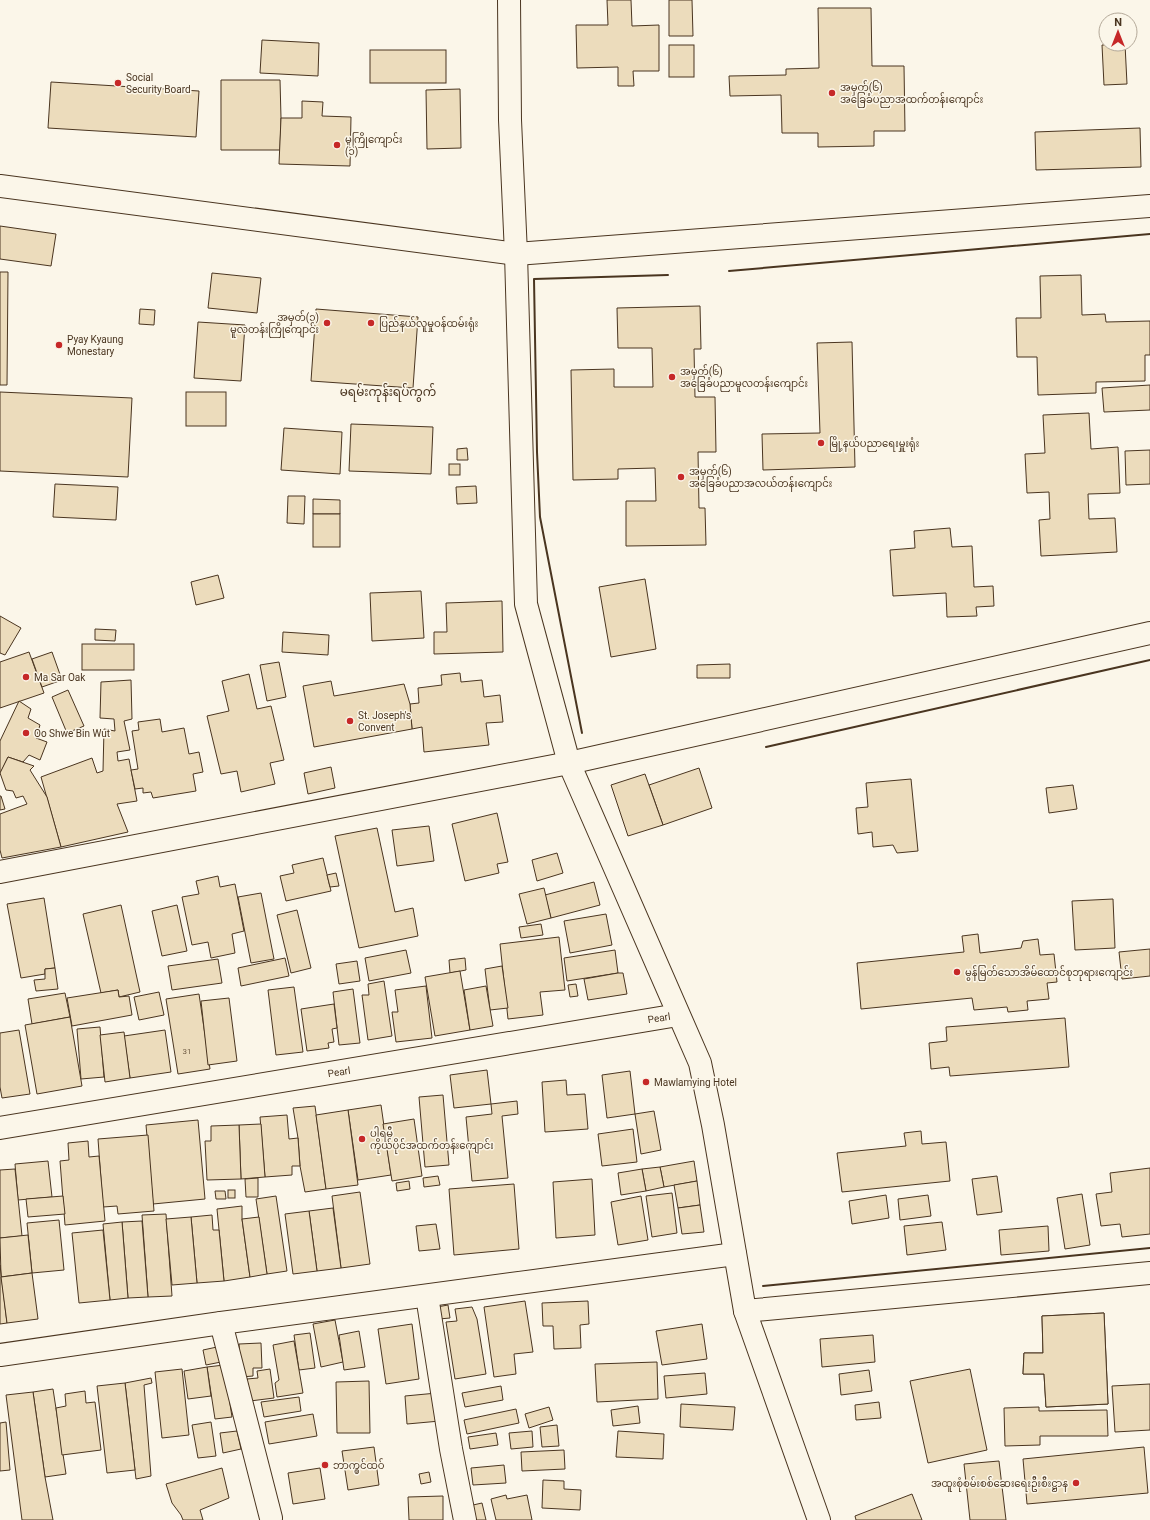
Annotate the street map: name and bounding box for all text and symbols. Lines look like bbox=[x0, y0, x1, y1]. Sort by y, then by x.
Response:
north arrow bbox=[1098, 12, 1138, 52]
text: N bbox=[1114, 16, 1122, 29]
place label: Social Security Board bbox=[126, 72, 191, 95]
marker: Social Security Board bbox=[113, 78, 123, 88]
place label: အမှတ်(၆) အခြေခံပညာအထက်တန်းကျောင်း bbox=[840, 80, 983, 108]
marker: အမှတ်(၆) အခြေခံပညာအထက်တန်းကျောင်း bbox=[827, 88, 837, 98]
place label: မူကြိုကျောင်း (၁) bbox=[345, 132, 402, 158]
marker: မူကြိုကျောင်း (၁) bbox=[332, 140, 342, 150]
place label: အမှတ်(၁) မူလတန်းကြိုကျောင်း bbox=[230, 310, 319, 338]
place label: ပြည်နယ်လူမှုဝန်ထမ်းရုံး bbox=[379, 316, 478, 332]
marker: အမှတ်(၁) မူလတန်းကြိုကျောင်း bbox=[322, 318, 332, 328]
marker: ပြည်နယ်လူမှုဝန်ထမ်းရုံး bbox=[366, 318, 376, 328]
place label: Pyay Kyaung Monestary bbox=[67, 334, 123, 357]
marker: Pyay Kyaung Monestary bbox=[54, 340, 64, 350]
place label: အမှတ်(၆) အခြေခံပညာမူလတန်းကျောင်း bbox=[680, 364, 808, 392]
marker: အမှတ်(၆) အခြေခံပညာမူလတန်းကျောင်း bbox=[667, 372, 677, 382]
district label: မရမ်းကုန်းရပ်ကွက် bbox=[340, 383, 436, 402]
place label: မြို့နယ်ပညာရေးမှူးရုံး bbox=[829, 436, 919, 452]
marker: မြို့နယ်ပညာရေးမှူးရုံး bbox=[816, 438, 826, 448]
place label: အမှတ်(၆) အခြေခံပညာအလယ်တန်းကျောင်း bbox=[689, 464, 832, 492]
marker: အမှတ်(၆) အခြေခံပညာအလယ်တန်းကျောင်း bbox=[676, 472, 686, 482]
marker: Ma Sar Oak bbox=[21, 672, 31, 682]
place label: Ma Sar Oak bbox=[34, 672, 86, 683]
place label: St. Joseph's Convent bbox=[358, 710, 411, 733]
marker: St. Joseph's Convent bbox=[345, 716, 355, 726]
marker: Oo Shwe Bin Wut bbox=[21, 728, 31, 738]
place label: Oo Shwe Bin Wut bbox=[34, 728, 110, 739]
place label: မွန်မြတ်သောအိမ်ထောင်စုဘုရားကျောင်း bbox=[965, 965, 1133, 981]
marker: မွန်မြတ်သောအိမ်ထောင်စုဘုရားကျောင်း bbox=[952, 967, 962, 977]
street label: Pearl bbox=[647, 1011, 671, 1025]
house number: 31 bbox=[183, 1047, 192, 1056]
street label: Pearl bbox=[327, 1065, 351, 1079]
marker: Mawlamying Hotel bbox=[641, 1077, 651, 1087]
place label: Mawlamying Hotel bbox=[654, 1077, 737, 1088]
place label: ပါရမီ ကိုယ်ပိုင်အထက်တန်းကျောင်း bbox=[370, 1126, 494, 1154]
marker: ပါရမီ ကိုယ်ပိုင်အထက်တန်းကျောင်း bbox=[357, 1134, 367, 1144]
place label: ဘာက္ၜၚ်ထဝ် bbox=[333, 1458, 385, 1474]
marker: ဘာက္ၜၚ်ထဝ် bbox=[320, 1460, 330, 1470]
place label: အထူးစုံစမ်းစစ်ဆေးရေးဦးစီးဋ္ဌာန bbox=[931, 1476, 1068, 1492]
marker: အထူးစုံစမ်းစစ်ဆေးရေးဦးစီးဋ္ဌာန bbox=[1071, 1478, 1081, 1488]

